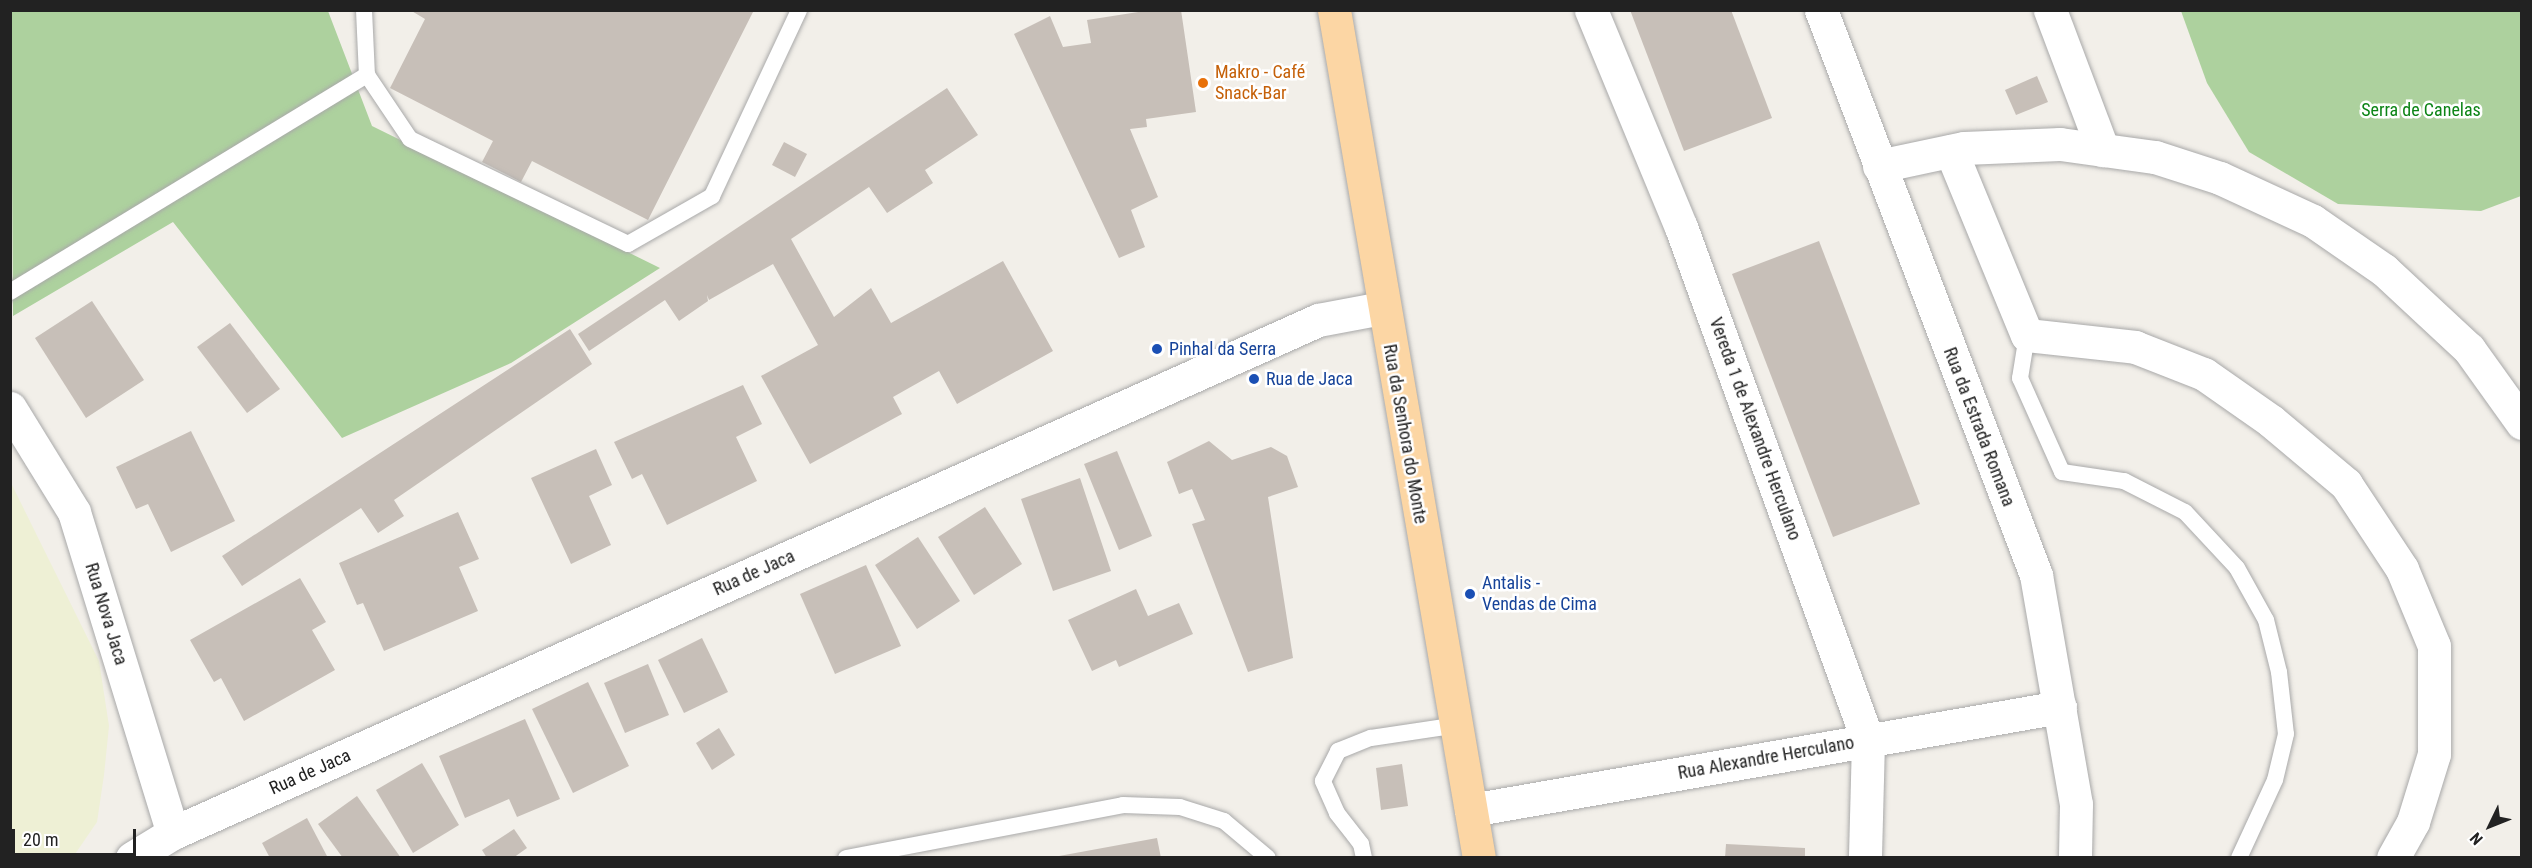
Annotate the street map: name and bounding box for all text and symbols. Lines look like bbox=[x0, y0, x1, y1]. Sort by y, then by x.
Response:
place label: Makro - Café Snack-Bar bbox=[1215, 62, 1305, 104]
marker: Makro - Café Snack-Bar bbox=[1196, 76, 1210, 90]
park label: Serra de Canelas bbox=[2361, 99, 2481, 121]
street label: Vereda 1 de Alexandre Herculano bbox=[1705, 315, 1805, 543]
place label: Pinhal da Serra bbox=[1169, 338, 1276, 360]
marker: Pinhal da Serra bbox=[1150, 342, 1164, 356]
street label: Rua da Senhora do Monte bbox=[1379, 343, 1431, 525]
street label: Rua da Estrada Romana bbox=[1939, 344, 2019, 510]
place label: Rua de Jaca bbox=[1266, 368, 1353, 390]
marker: Rua de Jaca bbox=[1247, 372, 1261, 386]
street label: Rua de Jaca bbox=[710, 545, 798, 601]
street label: Rua Nova Jaca bbox=[80, 560, 132, 668]
place label: Antalis - Vendas de Cima bbox=[1482, 573, 1597, 616]
marker: Antalis - Vendas de Cima bbox=[1463, 587, 1477, 601]
street label: Rua Alexandre Herculano bbox=[1676, 732, 1856, 784]
street label: Rua de Jaca bbox=[266, 744, 354, 800]
north arrow bbox=[2460, 796, 2520, 856]
scale bar bbox=[15, 817, 140, 855]
text: 20 m bbox=[23, 829, 58, 850]
text: N bbox=[2466, 829, 2487, 849]

